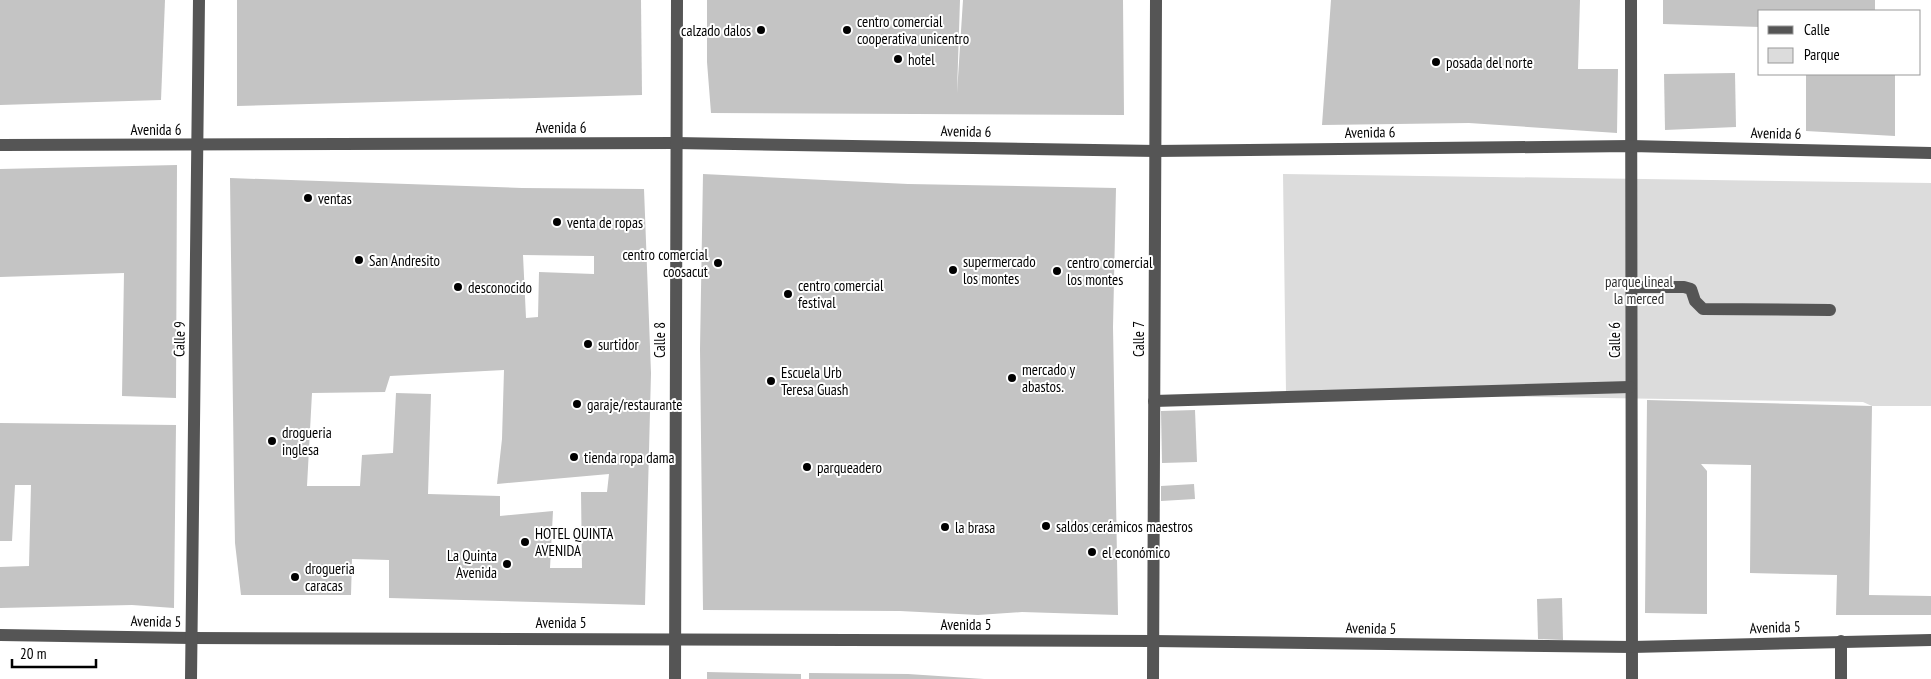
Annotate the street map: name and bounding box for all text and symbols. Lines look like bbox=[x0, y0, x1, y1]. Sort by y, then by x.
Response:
legend bbox=[1758, 10, 1921, 75]
place label: centro comercial cooperativa unicentro bbox=[857, 12, 969, 48]
text: Calle bbox=[1804, 20, 1830, 39]
place label: calzado dalos bbox=[681, 21, 751, 40]
marker: calzado dalos bbox=[755, 24, 767, 36]
marker: centro comercial cooperativa unicentro bbox=[841, 24, 853, 36]
text: Parque bbox=[1804, 45, 1840, 64]
place label: hotel bbox=[908, 50, 935, 69]
marker: hotel bbox=[892, 53, 904, 65]
place label: posada del norte bbox=[1446, 53, 1533, 72]
marker: posada del norte bbox=[1430, 56, 1442, 68]
street label: Avenida 6 bbox=[536, 118, 587, 137]
street label: Avenida 6 bbox=[131, 120, 182, 139]
street label: Avenida 6 bbox=[940, 121, 992, 141]
street label: Avenida 6 bbox=[1344, 122, 1396, 142]
street label: Avenida 6 bbox=[1750, 123, 1802, 143]
place label: ventas bbox=[318, 189, 352, 208]
marker: ventas bbox=[302, 192, 314, 204]
place label: venta de ropas bbox=[567, 213, 643, 232]
marker: venta de ropas bbox=[551, 216, 563, 228]
place label: centro comercial coosacut bbox=[623, 245, 708, 281]
place label: San Andresito bbox=[369, 251, 440, 270]
place label: supermercado los montes bbox=[963, 252, 1036, 288]
place label: centro comercial los montes bbox=[1067, 253, 1153, 289]
marker: San Andresito bbox=[353, 254, 365, 266]
marker: centro comercial coosacut bbox=[712, 257, 724, 269]
marker: supermercado los montes bbox=[947, 264, 959, 276]
marker: centro comercial los montes bbox=[1051, 265, 1063, 277]
park label: parque lineal la merced bbox=[1605, 272, 1674, 308]
place label: centro comercial festival bbox=[798, 276, 884, 312]
place label: desconocido bbox=[468, 278, 532, 297]
marker: desconocido bbox=[452, 281, 464, 293]
marker: centro comercial festival bbox=[782, 288, 794, 300]
street label: Calle 9 bbox=[169, 321, 189, 357]
street label: Calle 7 bbox=[1129, 321, 1148, 357]
street label: Calle 8 bbox=[650, 322, 669, 358]
street label: Calle 6 bbox=[1605, 322, 1624, 358]
place label: surtidor bbox=[598, 335, 639, 354]
marker: surtidor bbox=[582, 338, 594, 350]
place label: mercado y abastos. bbox=[1022, 360, 1075, 396]
place label: Escuela Urb Teresa Guash bbox=[781, 363, 848, 399]
marker: mercado y abastos. bbox=[1006, 372, 1018, 384]
marker: Escuela Urb Teresa Guash bbox=[765, 375, 777, 387]
place label: garaje/restaurante bbox=[587, 395, 682, 414]
marker: garaje/restaurante bbox=[571, 398, 583, 410]
place label: drogueria inglesa bbox=[282, 423, 332, 459]
marker: drogueria inglesa bbox=[266, 435, 278, 447]
place label: tienda ropa dama bbox=[584, 448, 674, 467]
marker: tienda ropa dama bbox=[568, 451, 580, 463]
place label: parqueadero bbox=[817, 458, 882, 477]
marker: parqueadero bbox=[801, 461, 813, 473]
place label: saldos cerámicos maestros bbox=[1056, 517, 1193, 536]
place label: la brasa bbox=[955, 518, 995, 537]
marker: saldos cerámicos maestros bbox=[1040, 520, 1052, 532]
marker: la brasa bbox=[939, 521, 951, 533]
place label: HOTEL QUINTA AVENIDA bbox=[535, 524, 614, 560]
marker: HOTEL QUINTA AVENIDA bbox=[519, 536, 531, 548]
place label: el económico bbox=[1102, 543, 1170, 562]
place label: La Quinta Avenida bbox=[447, 546, 497, 582]
marker: el económico bbox=[1086, 546, 1098, 558]
marker: La Quinta Avenida bbox=[501, 558, 513, 570]
place label: drogueria caracas bbox=[305, 559, 355, 595]
marker: drogueria caracas bbox=[289, 571, 301, 583]
street label: Avenida 5 bbox=[130, 611, 182, 631]
street label: Avenida 5 bbox=[536, 613, 586, 632]
street label: Avenida 5 bbox=[941, 615, 991, 634]
street label: Avenida 5 bbox=[1749, 617, 1801, 637]
street label: Avenida 5 bbox=[1345, 618, 1397, 638]
scale bar bbox=[12, 636, 96, 668]
text: 20 m bbox=[20, 644, 46, 663]

